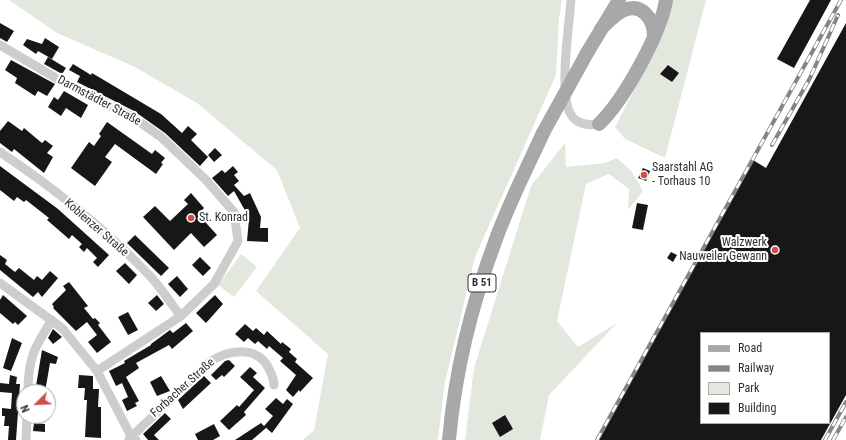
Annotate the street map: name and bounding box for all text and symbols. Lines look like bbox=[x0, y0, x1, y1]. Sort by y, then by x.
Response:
street label: Darmstädter Straße bbox=[55, 73, 143, 129]
place label: Saarstahl AG - Torhaus 10 bbox=[652, 161, 713, 189]
marker: Saarstahl AG - Torhaus 10 bbox=[639, 170, 649, 180]
street label: Koblenzer Straße bbox=[61, 196, 131, 260]
place label: St. Konrad bbox=[199, 211, 248, 225]
marker: St. Konrad bbox=[186, 213, 196, 223]
place label: Walzwerk Nauweiler Gewann bbox=[679, 236, 767, 264]
marker: Walzwerk Nauweiler Gewann bbox=[770, 245, 780, 255]
road number: B 51 bbox=[468, 274, 496, 292]
legend bbox=[700, 332, 830, 424]
text: Road bbox=[738, 341, 762, 355]
street label: Forbacher Straße bbox=[148, 355, 218, 421]
text: Railway bbox=[738, 361, 774, 375]
text: Park bbox=[738, 381, 759, 395]
north arrow bbox=[16, 384, 56, 424]
text: Building bbox=[738, 401, 776, 415]
text: N bbox=[18, 403, 33, 414]

